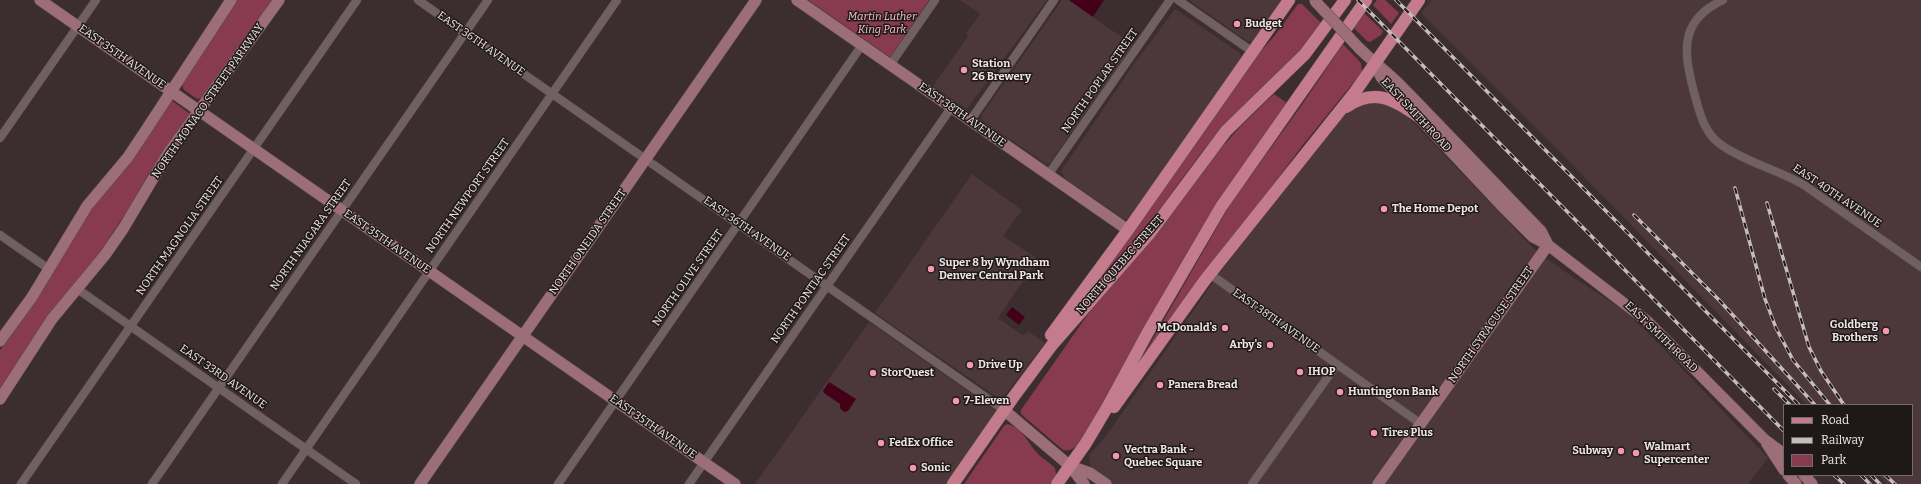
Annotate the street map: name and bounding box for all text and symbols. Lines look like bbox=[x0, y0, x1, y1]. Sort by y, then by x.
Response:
street label: EAST 36TH AVENUE bbox=[435, 9, 527, 79]
park label: Martin Luther King Park bbox=[848, 10, 916, 36]
place label: Budget bbox=[1245, 17, 1282, 31]
marker: Budget bbox=[1232, 19, 1242, 29]
street label: NORTH MONACO STREET PARKWAY bbox=[149, 21, 267, 181]
street label: EAST 35TH AVENUE bbox=[76, 22, 168, 92]
street label: NORTH POPLAR STREET bbox=[1059, 26, 1141, 136]
place label: Station 26 Brewery bbox=[972, 57, 1031, 83]
marker: Station 26 Brewery bbox=[959, 65, 969, 75]
street label: EAST SMITH ROAD bbox=[1378, 75, 1454, 155]
street label: EAST 38TH AVENUE bbox=[916, 80, 1008, 150]
street label: NORTH NEWPORT STREET bbox=[423, 136, 513, 256]
street label: EAST 40TH AVENUE bbox=[1790, 161, 1884, 231]
street label: NORTH MAGNOLIA STREET bbox=[134, 174, 226, 298]
street label: NORTH NIAGARA STREET bbox=[268, 177, 354, 293]
street label: NORTH ONEIDA STREET bbox=[547, 187, 629, 297]
street label: EAST 36TH AVENUE bbox=[701, 194, 793, 264]
place label: The Home Depot bbox=[1392, 202, 1478, 216]
marker: The Home Depot bbox=[1379, 204, 1389, 214]
street label: EAST 35TH AVENUE bbox=[341, 207, 433, 277]
street label: NORTH QUEBEC STREET bbox=[1074, 213, 1166, 317]
street label: NORTH OLIVE STREET bbox=[650, 227, 726, 329]
street label: NORTH PONTIAC STREET bbox=[768, 232, 854, 346]
place label: Super 8 by Wyndham Denver Central Park bbox=[939, 256, 1049, 282]
marker: Super 8 by Wyndham Denver Central Park bbox=[926, 264, 936, 274]
street label: NORTH SYRACUSE STREET bbox=[1446, 265, 1536, 385]
street label: EAST 38TH AVENUE bbox=[1230, 286, 1322, 356]
street label: EAST SMITH ROAD bbox=[1622, 299, 1700, 375]
place label: Goldberg Brothers bbox=[1830, 318, 1878, 344]
place label: McDonald's bbox=[1157, 321, 1217, 335]
marker: McDonald's bbox=[1220, 323, 1230, 333]
marker: Goldberg Brothers bbox=[1881, 326, 1891, 336]
place label: Arby's bbox=[1229, 338, 1262, 352]
marker: Arby's bbox=[1265, 340, 1275, 350]
street label: EAST 33RD AVENUE bbox=[177, 342, 269, 412]
place label: Drive Up bbox=[978, 358, 1023, 372]
marker: Drive Up bbox=[965, 360, 975, 370]
place label: IHOP bbox=[1308, 365, 1335, 379]
place label: StorQuest bbox=[881, 366, 934, 380]
marker: IHOP bbox=[1295, 367, 1305, 377]
marker: StorQuest bbox=[868, 368, 878, 378]
place label: Panera Bread bbox=[1168, 378, 1238, 392]
marker: Panera Bread bbox=[1155, 380, 1165, 390]
place label: Huntington Bank bbox=[1348, 385, 1438, 399]
marker: Huntington Bank bbox=[1335, 387, 1345, 397]
street label: EAST 35TH AVENUE bbox=[607, 392, 699, 462]
place label: 7-Eleven bbox=[964, 394, 1009, 408]
marker: 7-Eleven bbox=[951, 396, 961, 406]
legend bbox=[1783, 404, 1913, 476]
text: Road bbox=[1821, 413, 1849, 427]
place label: Tires Plus bbox=[1382, 426, 1433, 440]
marker: Tires Plus bbox=[1369, 428, 1379, 438]
text: Railway bbox=[1821, 433, 1864, 447]
place label: FedEx Office bbox=[889, 436, 953, 450]
marker: FedEx Office bbox=[876, 438, 886, 448]
place label: Walmart Supercenter bbox=[1644, 440, 1709, 466]
place label: Vectra Bank - Quebec Square bbox=[1124, 443, 1202, 469]
place label: Subway bbox=[1572, 444, 1613, 458]
marker: Subway bbox=[1616, 446, 1626, 456]
marker: Walmart Supercenter bbox=[1631, 448, 1641, 458]
marker: Vectra Bank - Quebec Square bbox=[1111, 451, 1121, 461]
text: Park bbox=[1821, 453, 1846, 467]
place label: Sonic bbox=[921, 461, 950, 475]
marker: Sonic bbox=[908, 463, 918, 473]

